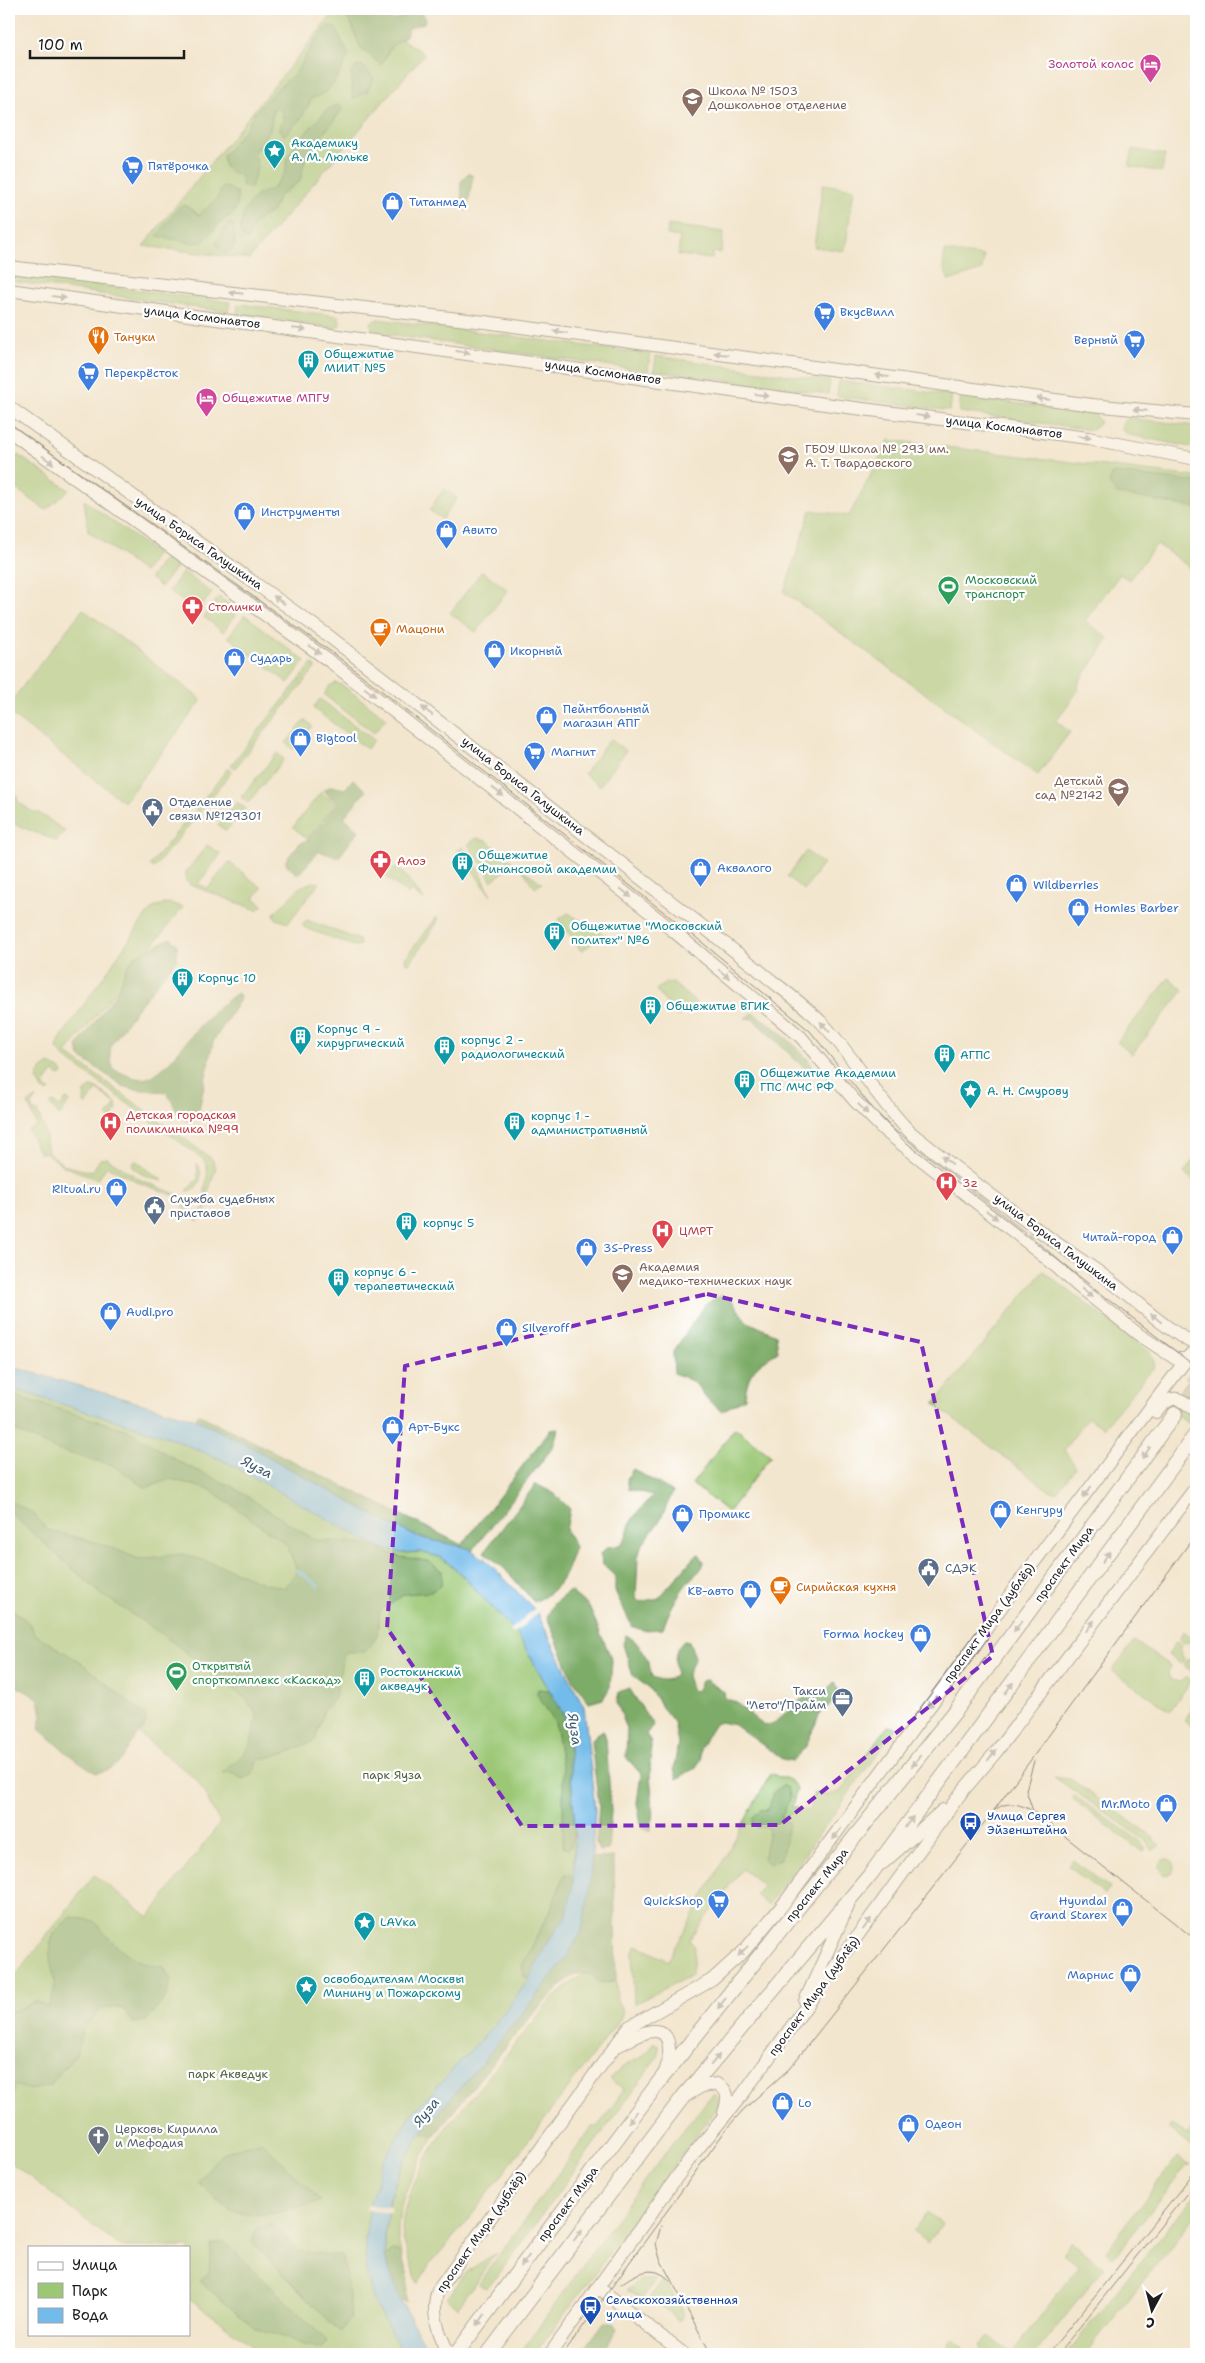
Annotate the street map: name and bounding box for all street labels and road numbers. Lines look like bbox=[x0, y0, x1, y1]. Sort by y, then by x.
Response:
street label: улица Космонавтов bbox=[143, 302, 261, 332]
street label: улица Космонавтов bbox=[544, 356, 662, 388]
street label: улица Космонавтов bbox=[945, 412, 1063, 442]
street label: улица Бориса Галушкина bbox=[132, 493, 266, 593]
street label: улица Бориса Галушкина bbox=[458, 733, 588, 839]
street label: улица Бориса Галушкина bbox=[991, 1190, 1122, 1294]
street label: проспект Мира bbox=[1031, 1522, 1097, 1605]
street label: проспект Мира (дублёр) bbox=[940, 1560, 1038, 1686]
street label: проспект Мира bbox=[782, 1844, 852, 1925]
street label: проспект Мира (дублёр) bbox=[765, 1933, 863, 2059]
street label: проспект Мира bbox=[534, 2163, 602, 2245]
street label: проспект Мира (дублёр) bbox=[433, 2168, 529, 2296]

